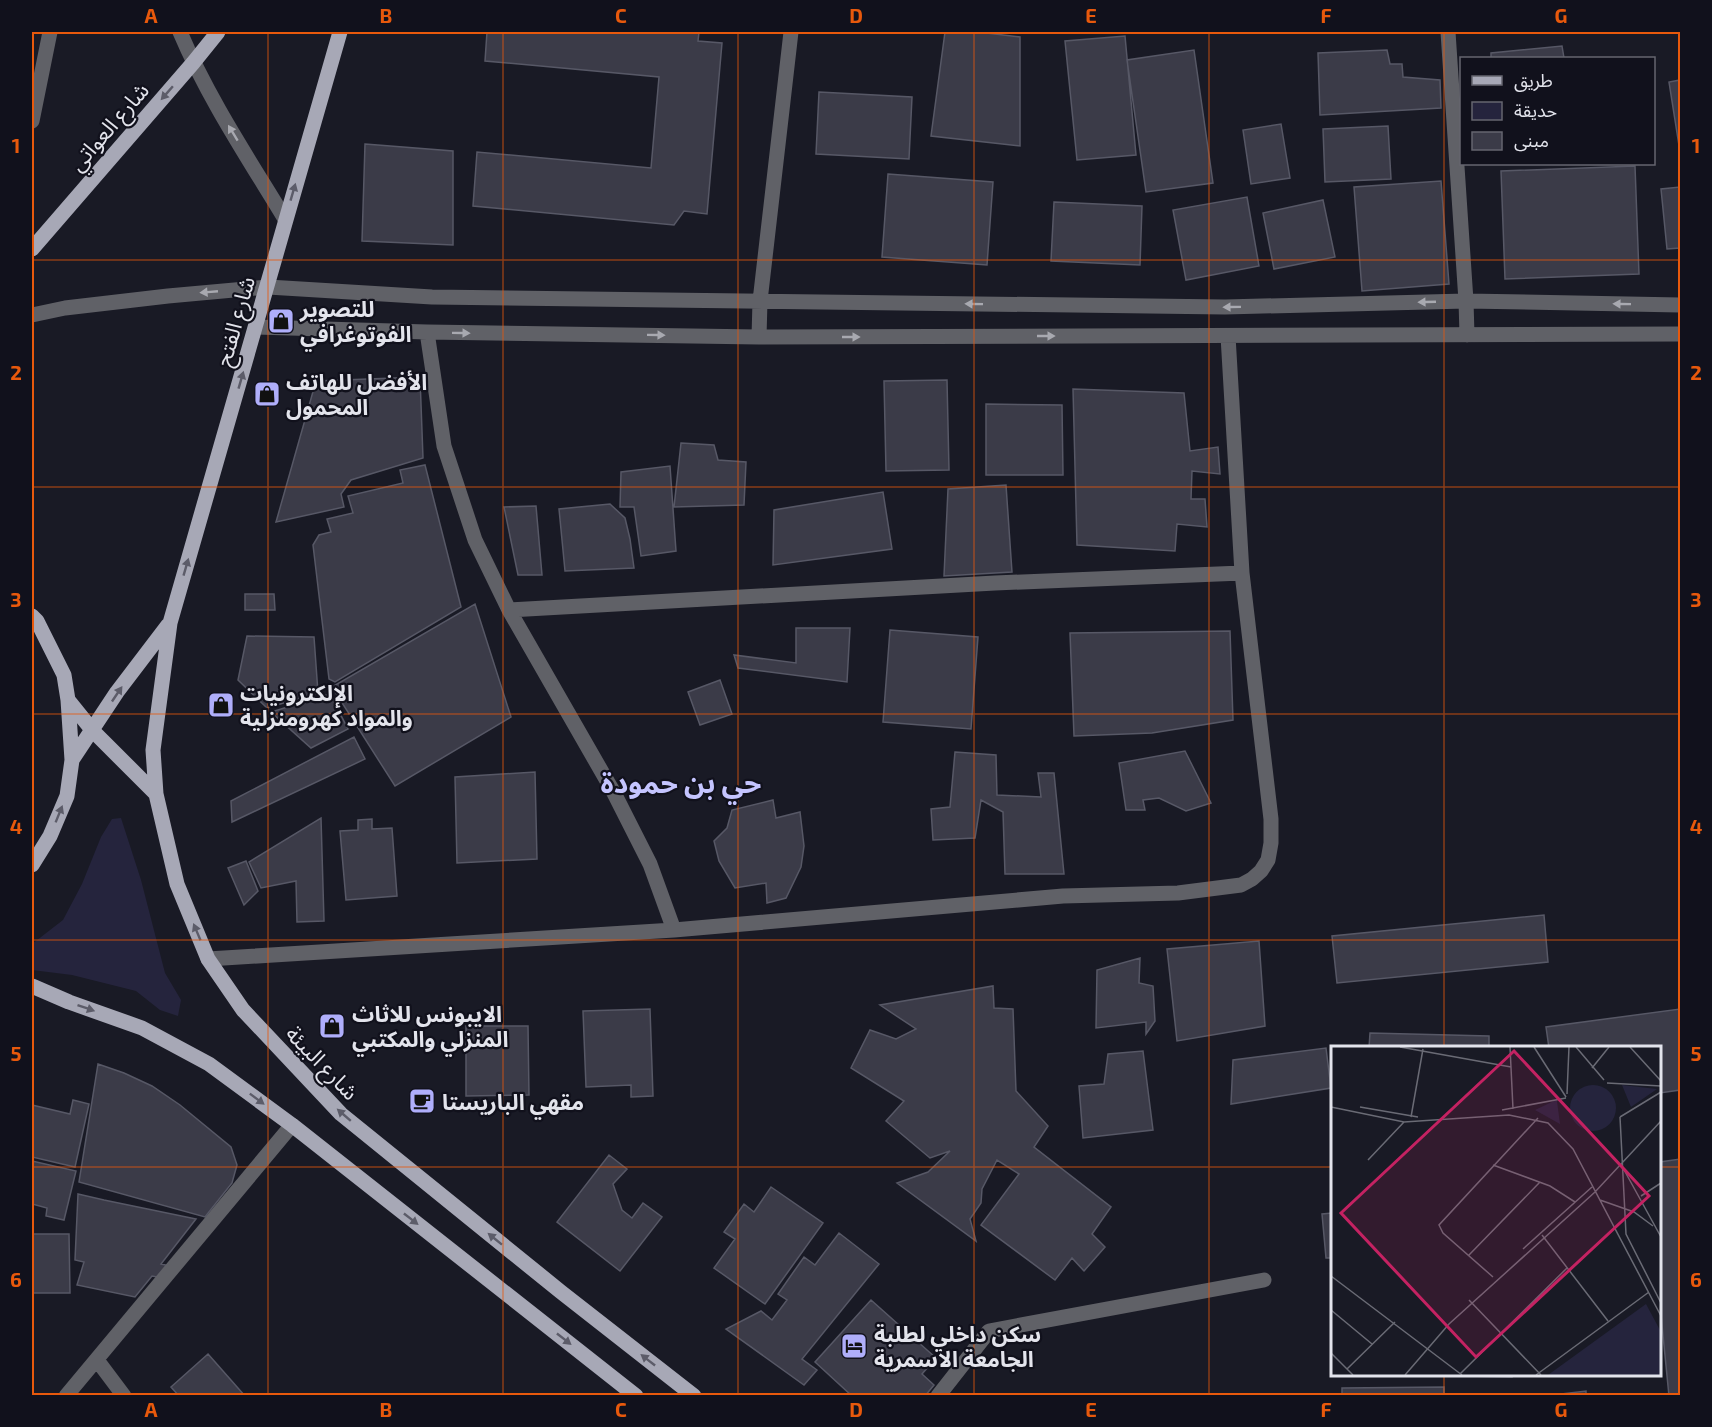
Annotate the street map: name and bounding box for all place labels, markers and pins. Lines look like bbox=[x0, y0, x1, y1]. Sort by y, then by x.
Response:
place label: للتصوير الفوتوغرافي bbox=[299, 295, 411, 352]
shop icon: للتصوير الفوتوغرافي bbox=[266, 306, 296, 336]
place label: الأفضل للهاتف المحمول bbox=[286, 368, 427, 420]
shop icon: الأفضل للهاتف المحمول bbox=[252, 379, 282, 409]
place label: الإلكترونيات والمواد كهرومنزلية bbox=[240, 679, 413, 731]
shop icon: الإلكترونيات والمواد كهرومنزلية bbox=[206, 690, 236, 720]
place label: الايبونس للاثاث المنزلي والمكتبي bbox=[352, 1000, 508, 1057]
shop icon: الايبونس للاثاث المنزلي والمكتبي bbox=[317, 1011, 347, 1041]
cafe icon: مقهي الباريستا bbox=[407, 1086, 437, 1116]
place label: مقهي الباريستا bbox=[442, 1088, 584, 1120]
place label: سكن داخلي لطلبة الجامعة اﻻسمرية bbox=[874, 1320, 1041, 1372]
hotel icon: سكن داخلي لطلبة الجامعة اﻻسمرية bbox=[839, 1331, 869, 1361]

